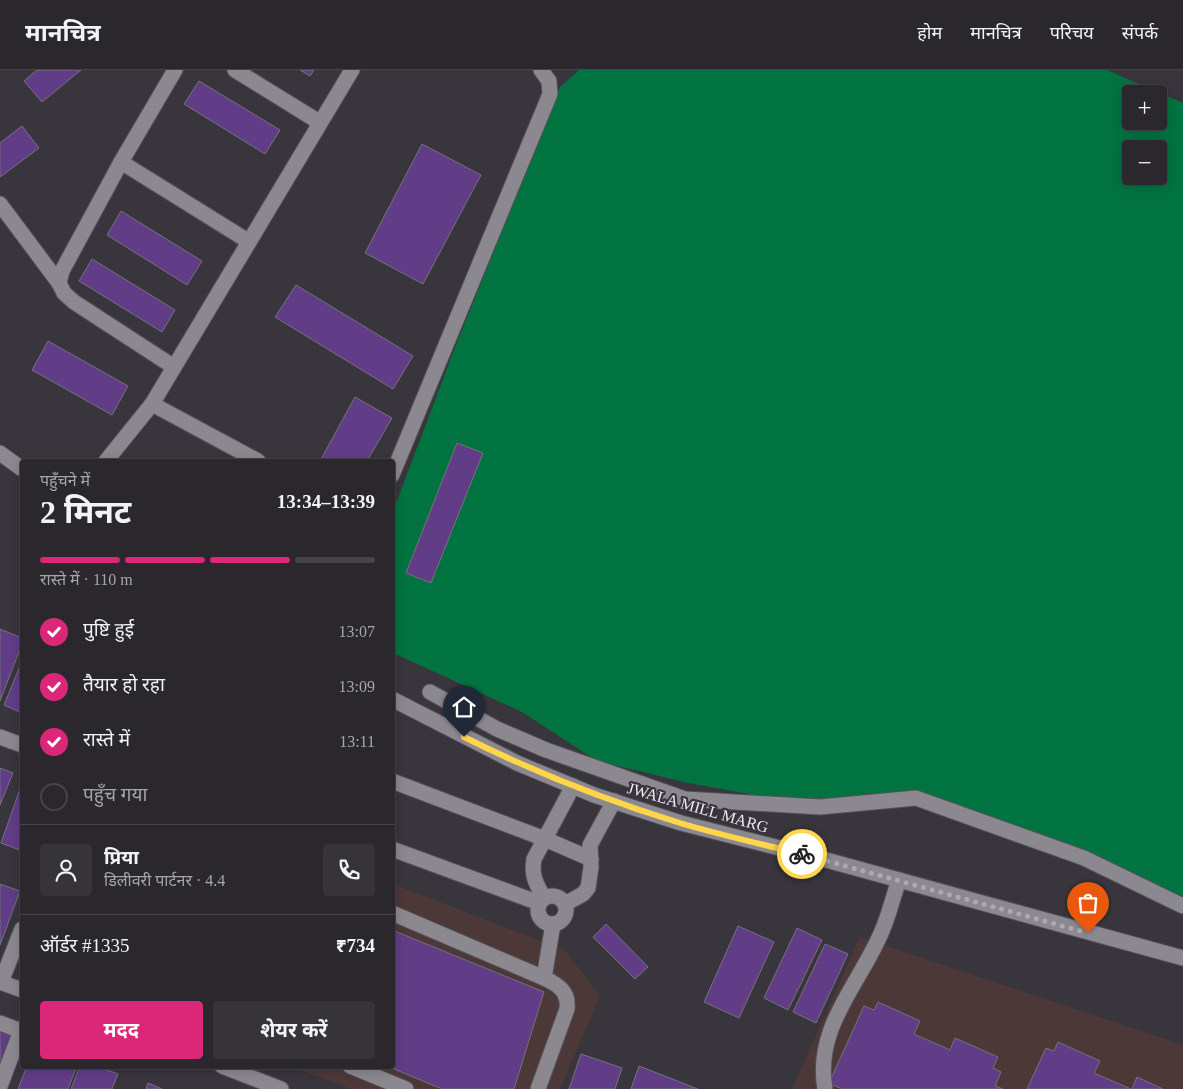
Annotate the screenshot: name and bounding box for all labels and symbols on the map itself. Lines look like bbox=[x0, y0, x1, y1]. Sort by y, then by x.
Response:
pin bbox=[443, 686, 485, 737]
street label: JWALA MILL MARG bbox=[625, 779, 771, 836]
courier bbox=[777, 829, 827, 879]
pin bbox=[1067, 882, 1109, 933]

